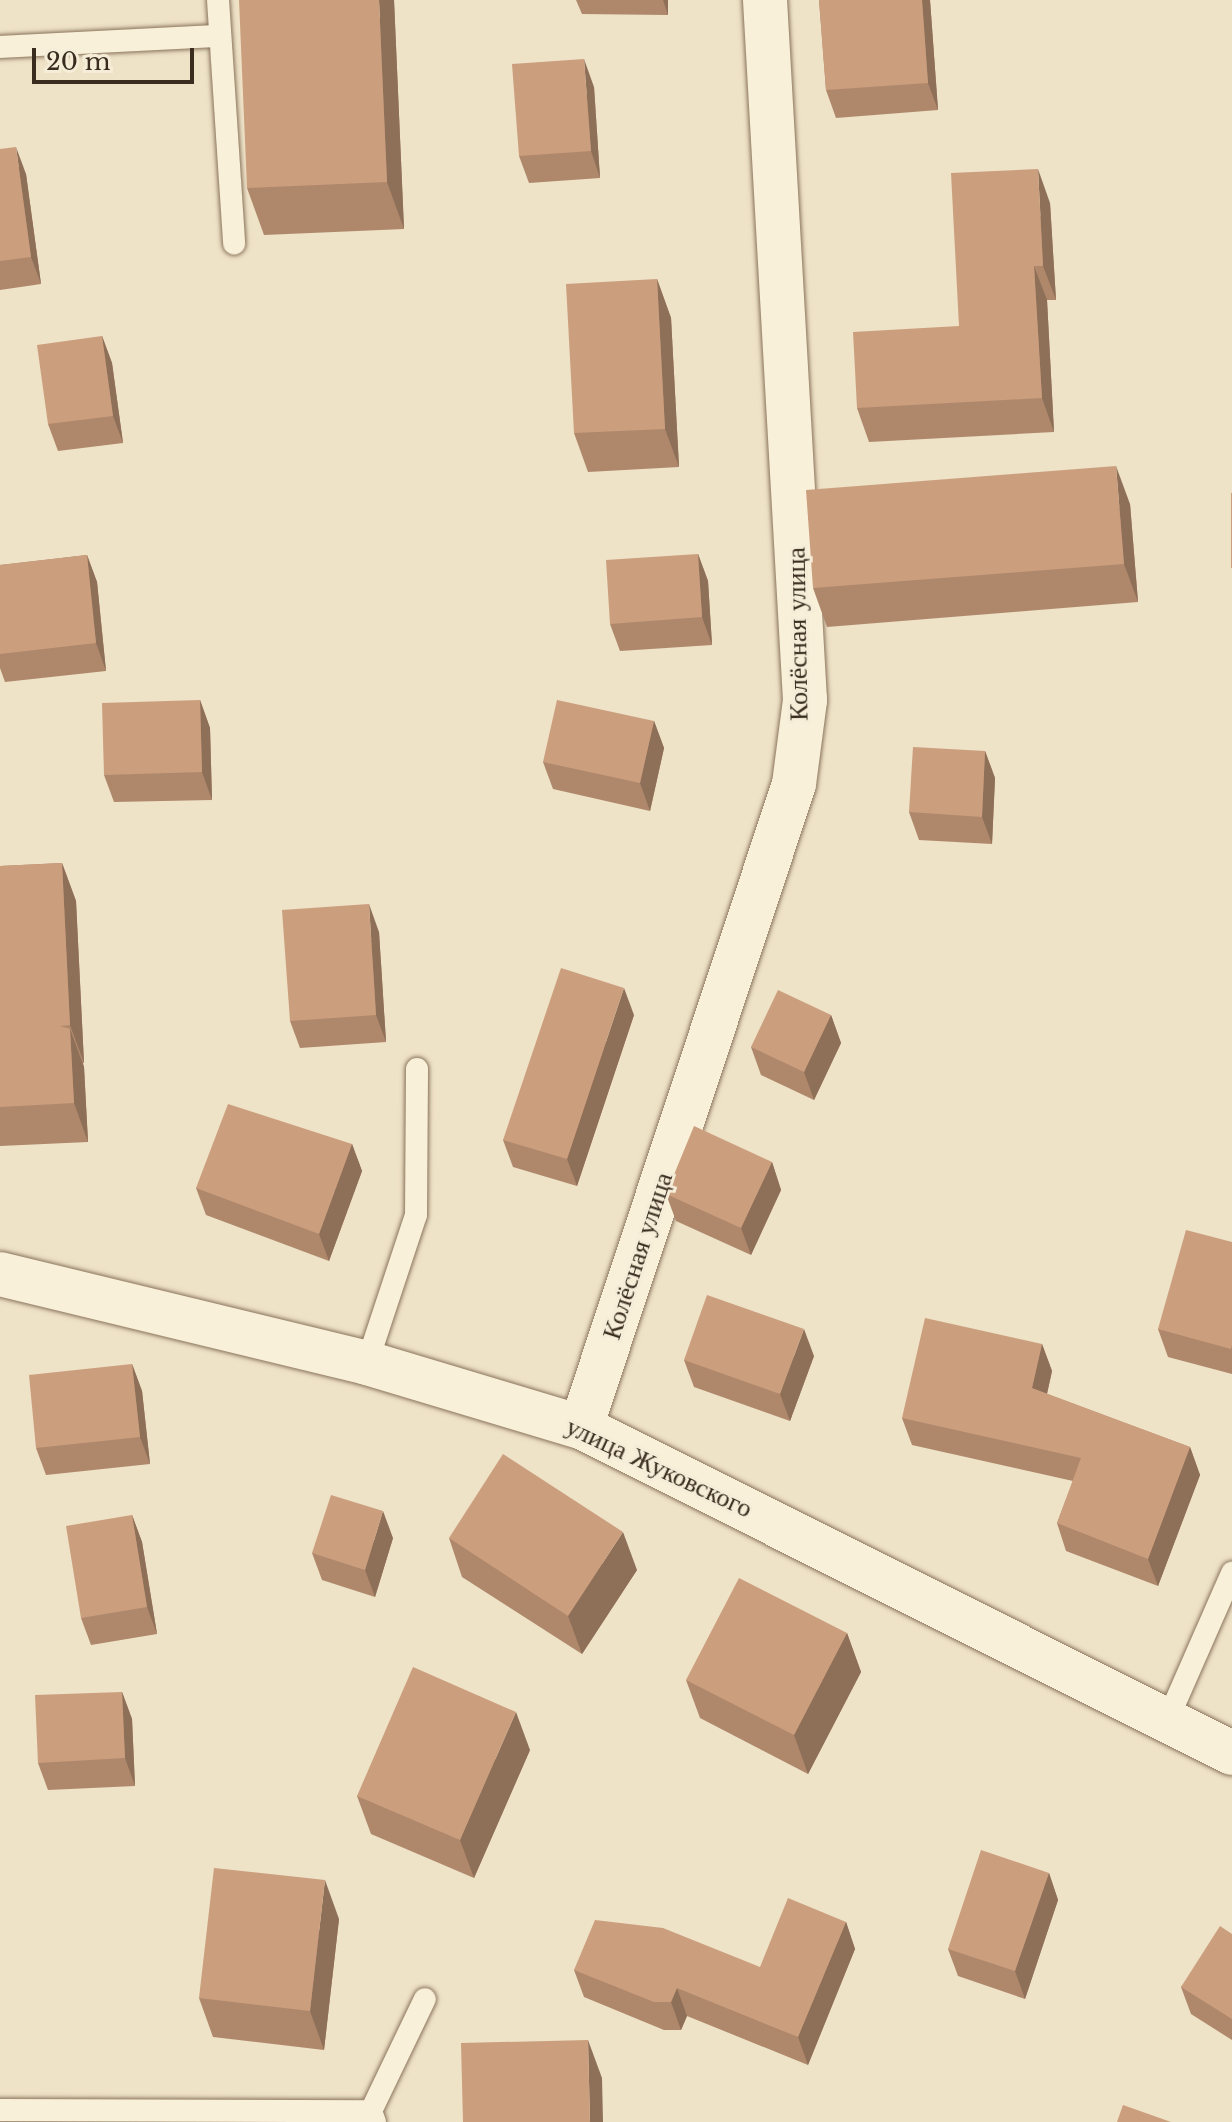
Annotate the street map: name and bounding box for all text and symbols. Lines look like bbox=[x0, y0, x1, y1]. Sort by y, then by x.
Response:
scale bar bbox=[36, 32, 198, 82]
text: 20 m bbox=[46, 47, 111, 76]
street label: Колёсная улица bbox=[781, 547, 815, 721]
street label: Колёсная улица bbox=[596, 1169, 680, 1343]
street label: улица Жуковского bbox=[561, 1411, 757, 1525]

